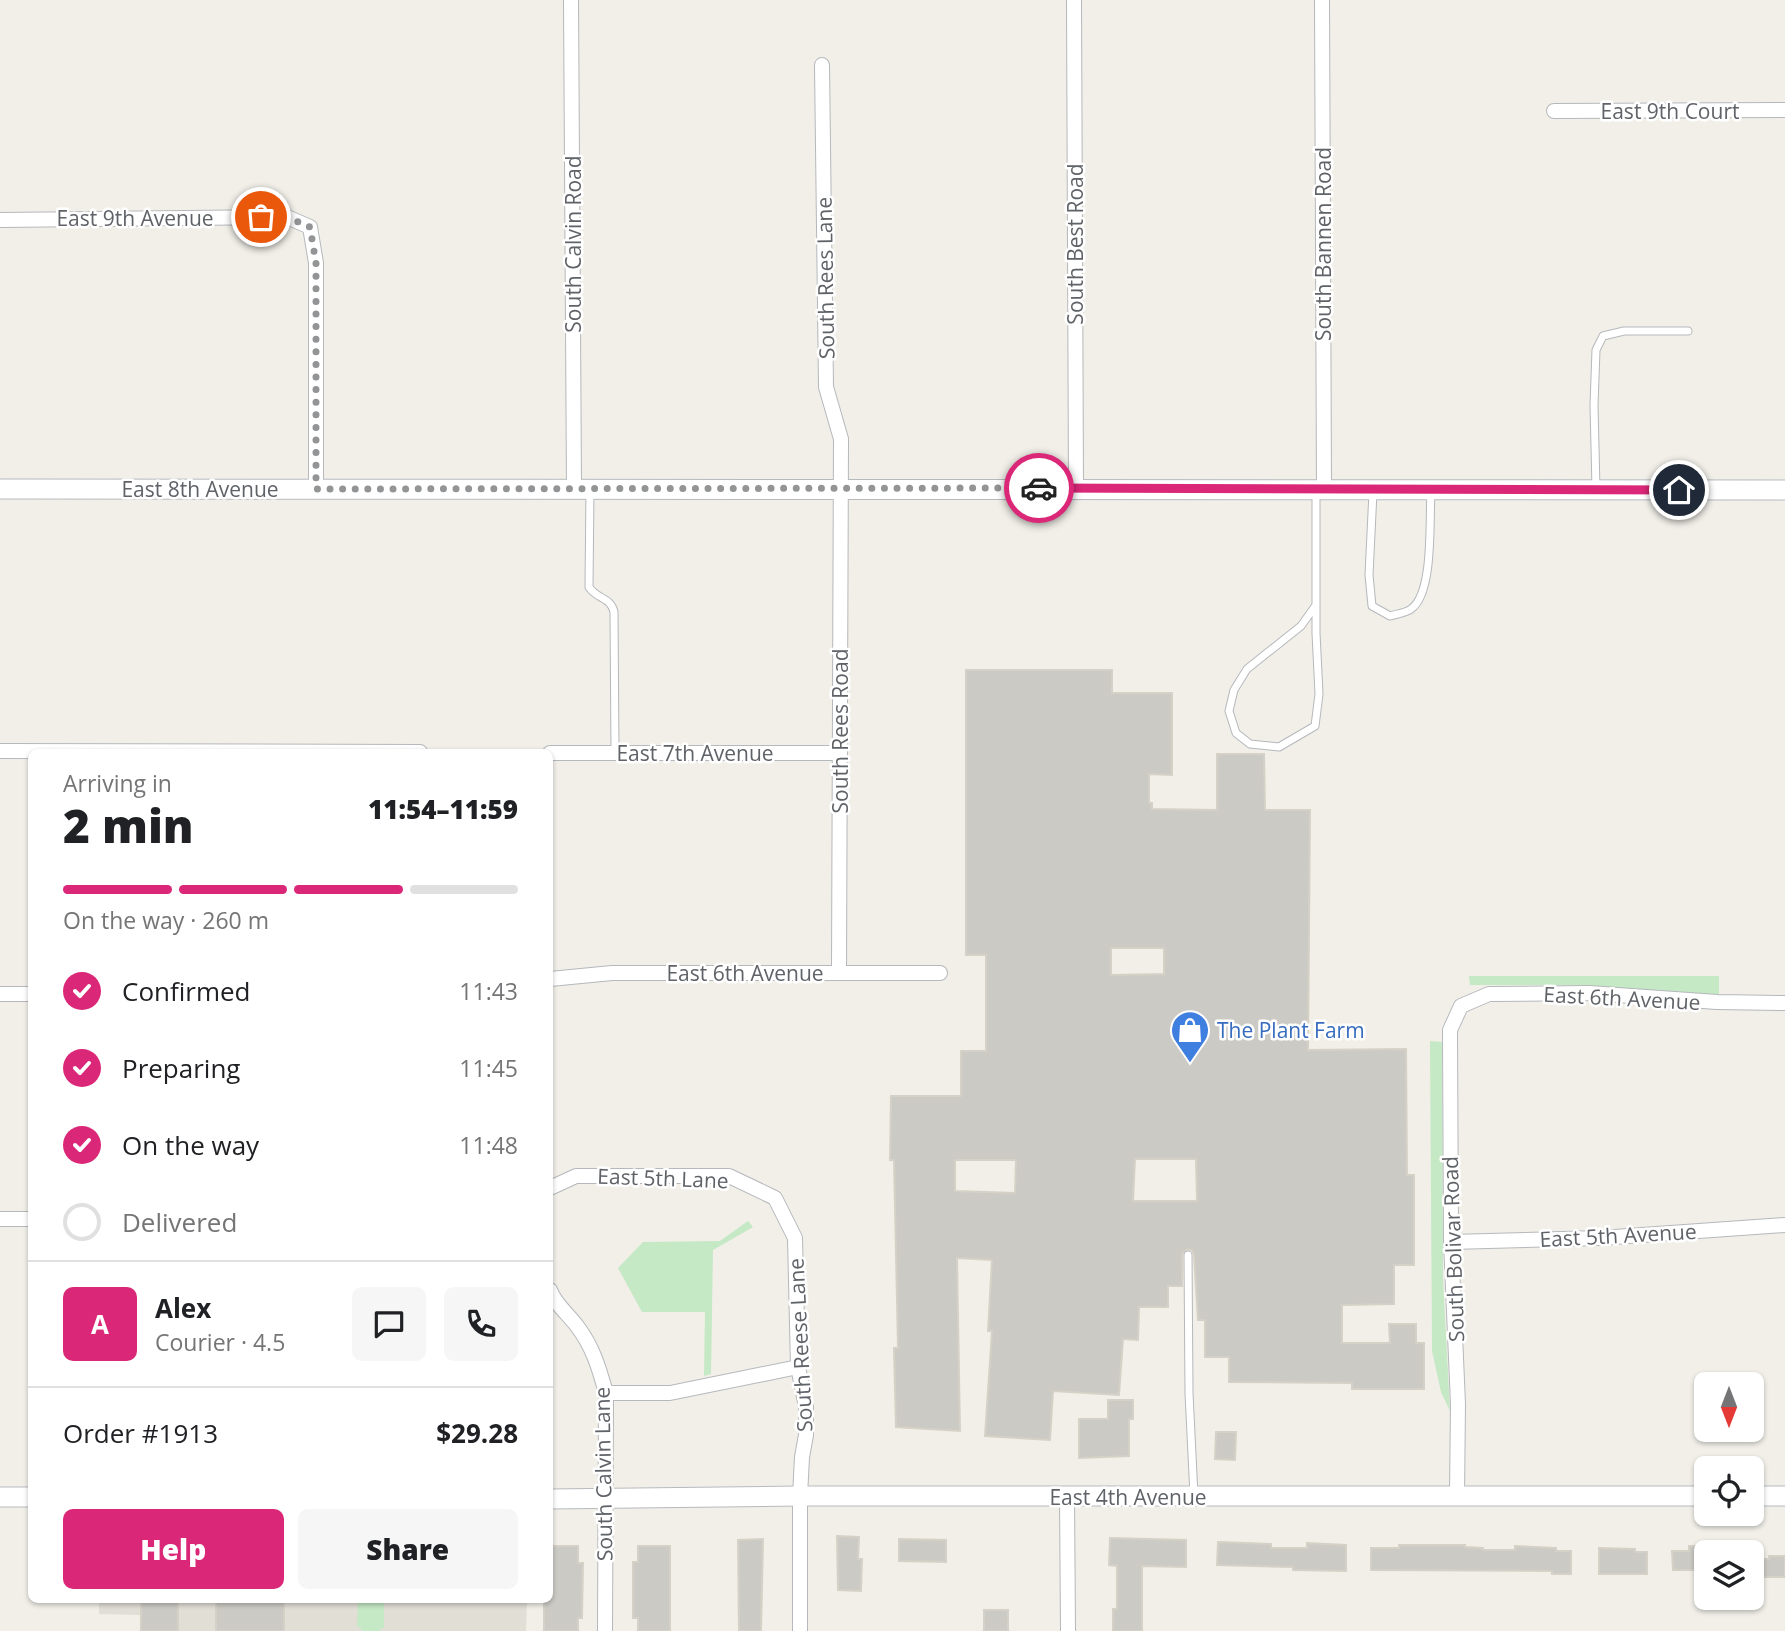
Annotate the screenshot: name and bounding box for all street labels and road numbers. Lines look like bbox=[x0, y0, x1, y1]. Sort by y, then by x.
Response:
street label: East 9th Court bbox=[1601, 97, 1739, 125]
street label: South Bannen Road bbox=[1309, 147, 1337, 341]
street label: South Calvin Road bbox=[559, 155, 587, 333]
street label: South Best Road bbox=[1061, 163, 1089, 325]
street label: South Rees Lane bbox=[810, 197, 840, 359]
street label: East 9th Avenue bbox=[56, 204, 214, 232]
street label: East 8th Avenue bbox=[121, 475, 279, 503]
street label: South Rees Road bbox=[826, 649, 854, 813]
street label: East 7th Avenue bbox=[616, 739, 774, 767]
street label: East 6th Avenue bbox=[666, 959, 824, 987]
street label: East 6th Avenue bbox=[1543, 980, 1701, 1016]
street label: South Bolivar Road bbox=[1436, 1156, 1470, 1342]
street label: East 5th Lane bbox=[597, 1162, 729, 1194]
street label: East 5th Avenue bbox=[1539, 1217, 1697, 1253]
street label: South Reese Lane bbox=[781, 1257, 819, 1433]
street label: South Calvin Lane bbox=[587, 1387, 619, 1561]
street label: East 4th Avenue bbox=[1049, 1483, 1207, 1511]

